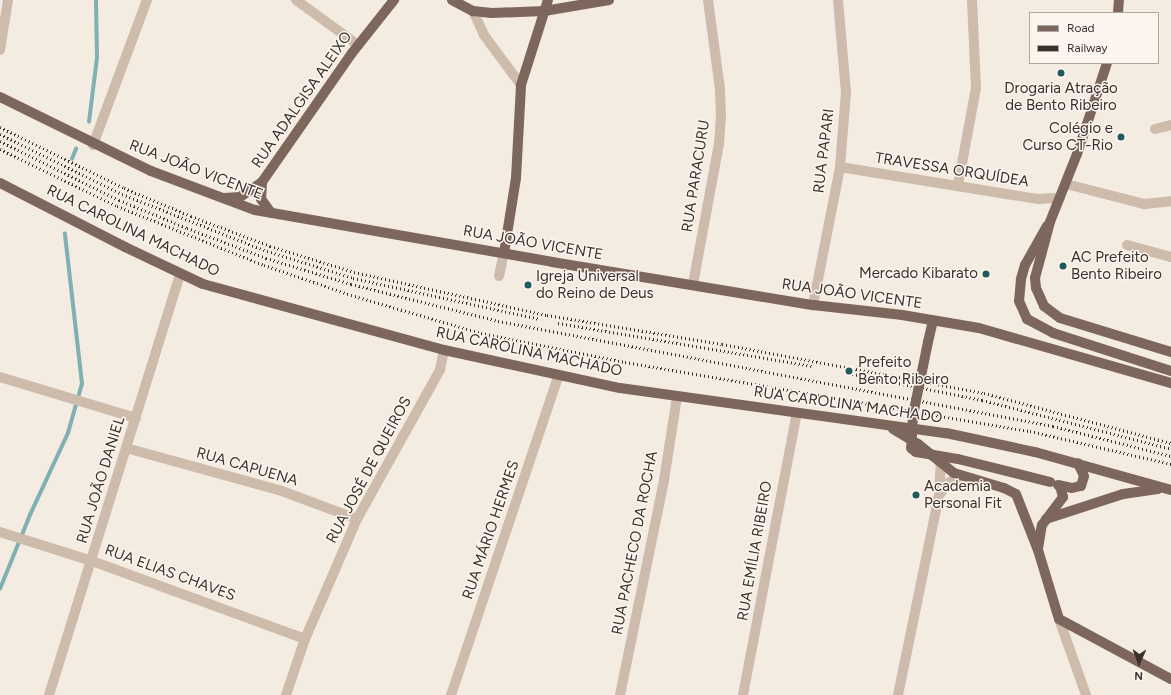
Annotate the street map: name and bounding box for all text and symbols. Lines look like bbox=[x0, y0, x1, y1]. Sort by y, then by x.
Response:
legend bbox=[1029, 12, 1159, 64]
text: Road bbox=[1067, 21, 1095, 35]
street label: RUA ADALGISA ALEIXO bbox=[248, 28, 356, 172]
text: Railway bbox=[1067, 41, 1108, 55]
marker: Drogaria Atração de Bento Ribeiro bbox=[1056, 68, 1066, 78]
place label: Drogaria Atração de Bento Ribeiro bbox=[1004, 79, 1118, 114]
street label: RUA PAPARI bbox=[810, 108, 838, 194]
street label: RUA PARACURU bbox=[678, 119, 714, 233]
place label: Colégio e Curso CT-Rio bbox=[1022, 119, 1113, 154]
marker: Colégio e Curso CT-Rio bbox=[1116, 132, 1126, 142]
street label: RUA JOÃO VICENTE bbox=[127, 136, 265, 204]
street label: TRAVESSA ORQUÍDEA bbox=[874, 149, 1030, 191]
street label: RUA CAROLINA MACHADO bbox=[44, 181, 222, 281]
street label: RUA JOÃO VICENTE bbox=[462, 222, 604, 264]
place label: AC Prefeito Bento Ribeiro bbox=[1071, 248, 1162, 283]
marker: AC Prefeito Bento Ribeiro bbox=[1058, 261, 1068, 271]
place label: Mercado Kibarato bbox=[859, 265, 978, 283]
place label: Igreja Universal do Reino de Deus bbox=[536, 267, 654, 302]
marker: Mercado Kibarato bbox=[981, 269, 991, 279]
street label: RUA JOÃO VICENTE bbox=[781, 275, 923, 313]
marker: Igreja Universal do Reino de Deus bbox=[523, 280, 533, 290]
street label: RUA CAROLINA MACHADO bbox=[434, 323, 624, 381]
place label: Prefeito Bento Ribeiro bbox=[858, 353, 949, 388]
marker: Prefeito Bento Ribeiro bbox=[843, 365, 855, 377]
street label: RUA CAROLINA MACHADO bbox=[753, 383, 943, 427]
street label: RUA JOSÉ DE QUEIROS bbox=[323, 394, 415, 546]
street label: RUA JOÃO DANIEL bbox=[73, 414, 129, 546]
street label: RUA CAPUENA bbox=[194, 444, 300, 490]
street label: RUA PACHECO DA ROCHA bbox=[608, 450, 662, 636]
street label: RUA MÁRIO HERMES bbox=[459, 458, 523, 602]
place label: Academia Personal Fit bbox=[924, 477, 1002, 512]
street label: RUA EMÍLIA RIBEIRO bbox=[734, 480, 776, 622]
marker: Academia Personal Fit bbox=[911, 490, 921, 500]
street label: RUA ELIAS CHAVES bbox=[102, 541, 238, 605]
north arrow bbox=[1119, 643, 1159, 683]
text: N bbox=[1134, 669, 1143, 682]

